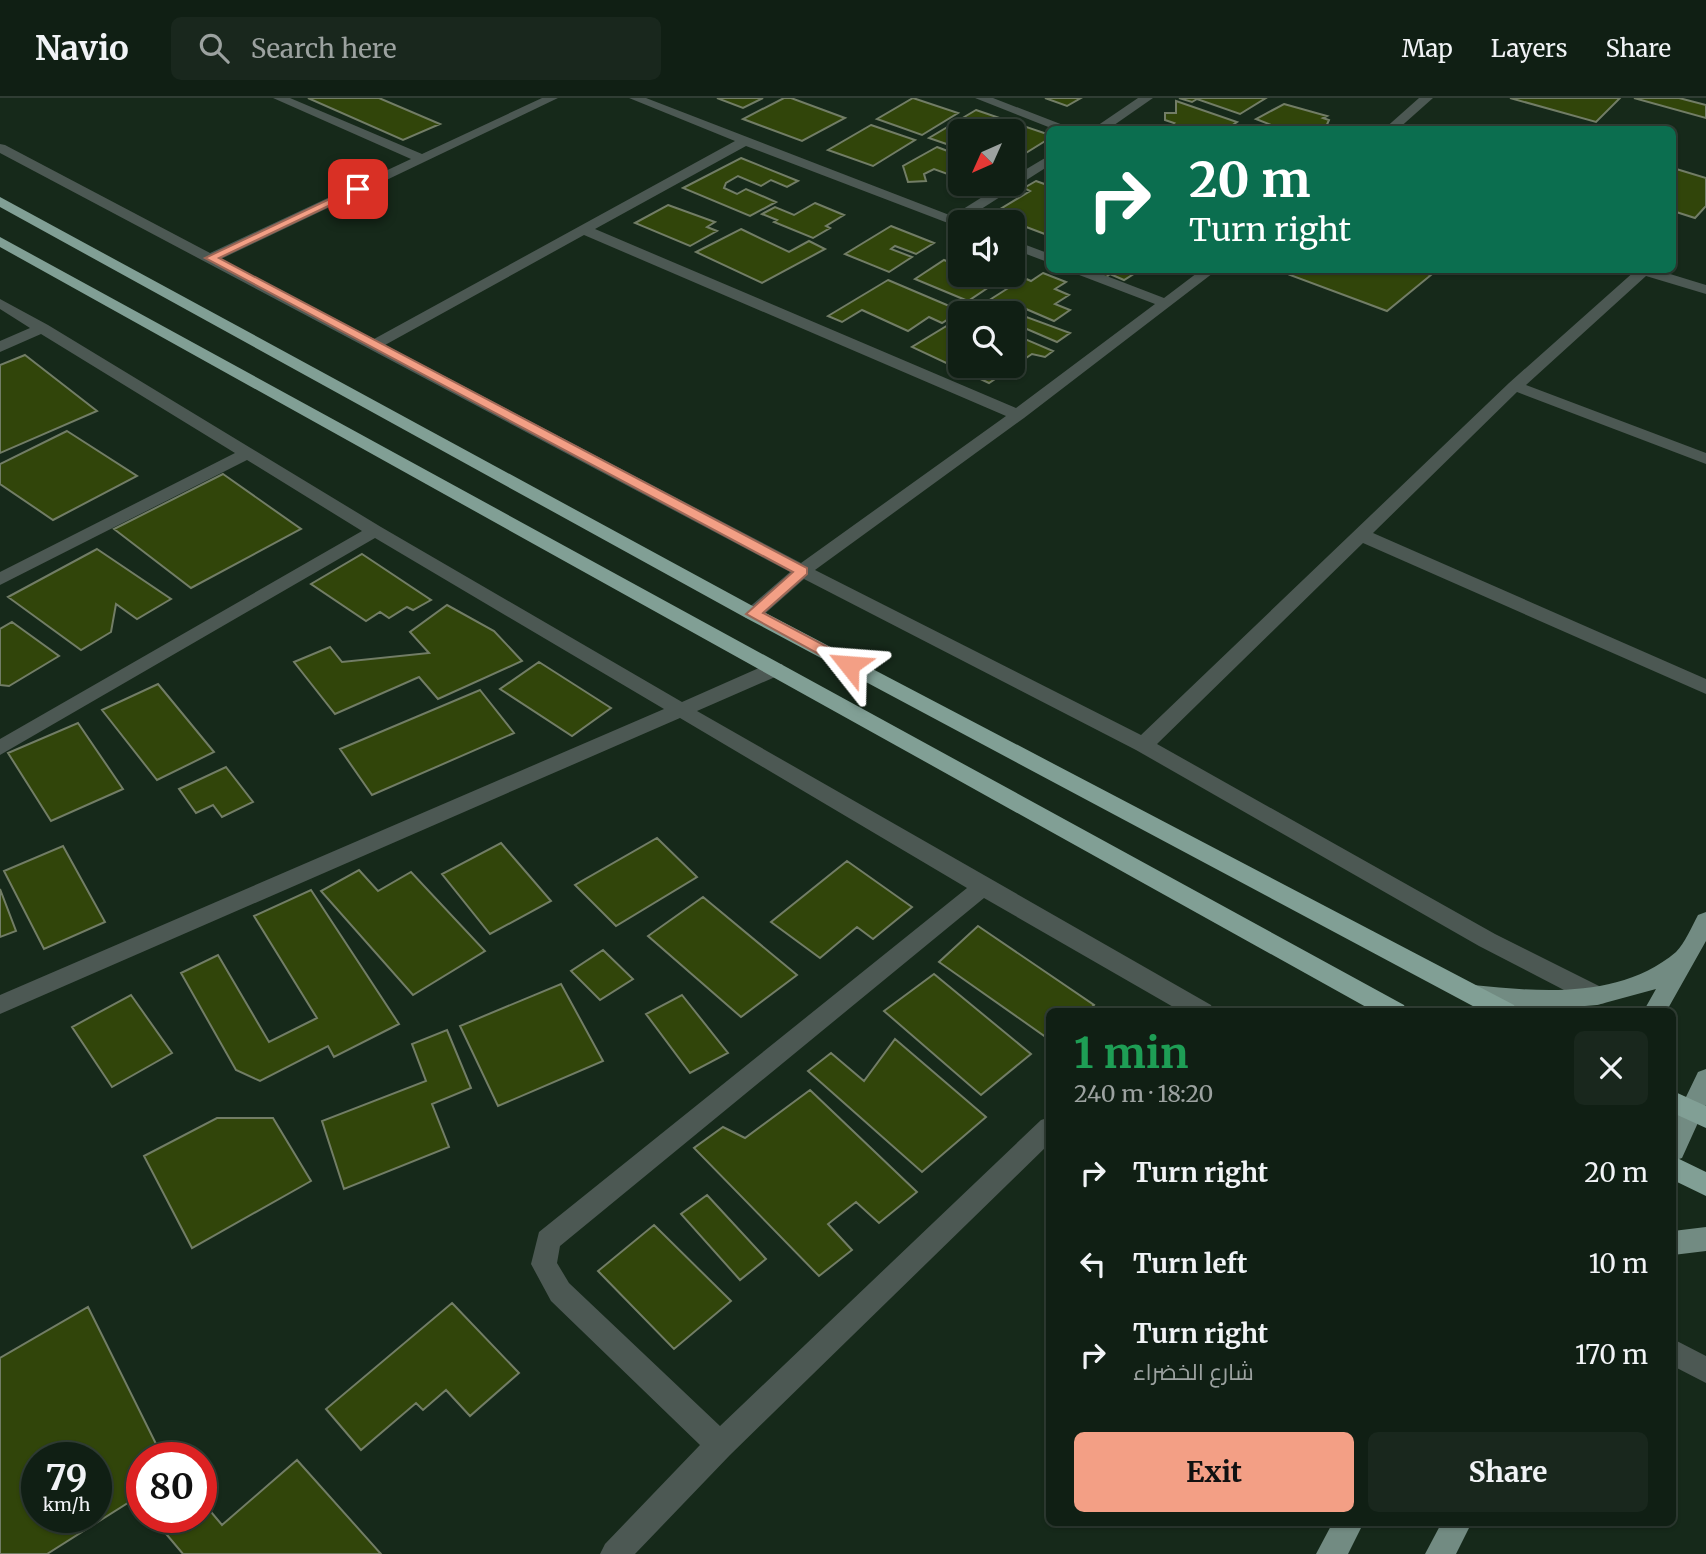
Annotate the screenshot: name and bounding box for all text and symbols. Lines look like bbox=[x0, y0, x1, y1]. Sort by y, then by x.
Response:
search box bbox=[171, 17, 661, 80]
text: Navio bbox=[35, 28, 129, 69]
icon: search bbox=[195, 29, 233, 67]
text: Search here bbox=[251, 32, 396, 65]
text: Map bbox=[1402, 33, 1453, 64]
text: Layers bbox=[1491, 33, 1567, 64]
text: Share bbox=[1605, 33, 1671, 64]
north arrow bbox=[948, 119, 1026, 196]
map controls bbox=[948, 119, 1025, 378]
text: 20 m bbox=[1189, 149, 1310, 210]
icon: right bbox=[1074, 154, 1165, 245]
pin bbox=[328, 159, 388, 219]
icon: arrive bbox=[339, 170, 377, 208]
button: sound bbox=[948, 210, 1025, 287]
text: Turn right bbox=[1189, 210, 1351, 250]
button: search bbox=[948, 301, 1025, 378]
position arrow bbox=[812, 628, 886, 702]
text: 1 min bbox=[1074, 1027, 1188, 1079]
button: close bbox=[1574, 1031, 1648, 1105]
text: 240 m · 18:20 bbox=[1074, 1079, 1213, 1108]
icon: right bbox=[1074, 1154, 1112, 1192]
text: Turn right bbox=[1133, 1156, 1268, 1189]
text: 20 m bbox=[1584, 1156, 1648, 1189]
icon: left bbox=[1074, 1245, 1112, 1283]
text: Turn left bbox=[1133, 1247, 1247, 1280]
text: 10 m bbox=[1589, 1247, 1648, 1280]
text: Turn right bbox=[1133, 1317, 1268, 1350]
icon: right bbox=[1074, 1336, 1112, 1374]
text: 170 m bbox=[1575, 1338, 1648, 1371]
text: شارع الخضراء bbox=[1133, 1357, 1254, 1386]
button: Exit bbox=[1074, 1432, 1354, 1512]
button: Share bbox=[1368, 1432, 1648, 1512]
speed limit sign: 80 bbox=[126, 1442, 217, 1533]
text: 79 bbox=[46, 1456, 87, 1500]
text: km/h bbox=[43, 1493, 90, 1516]

